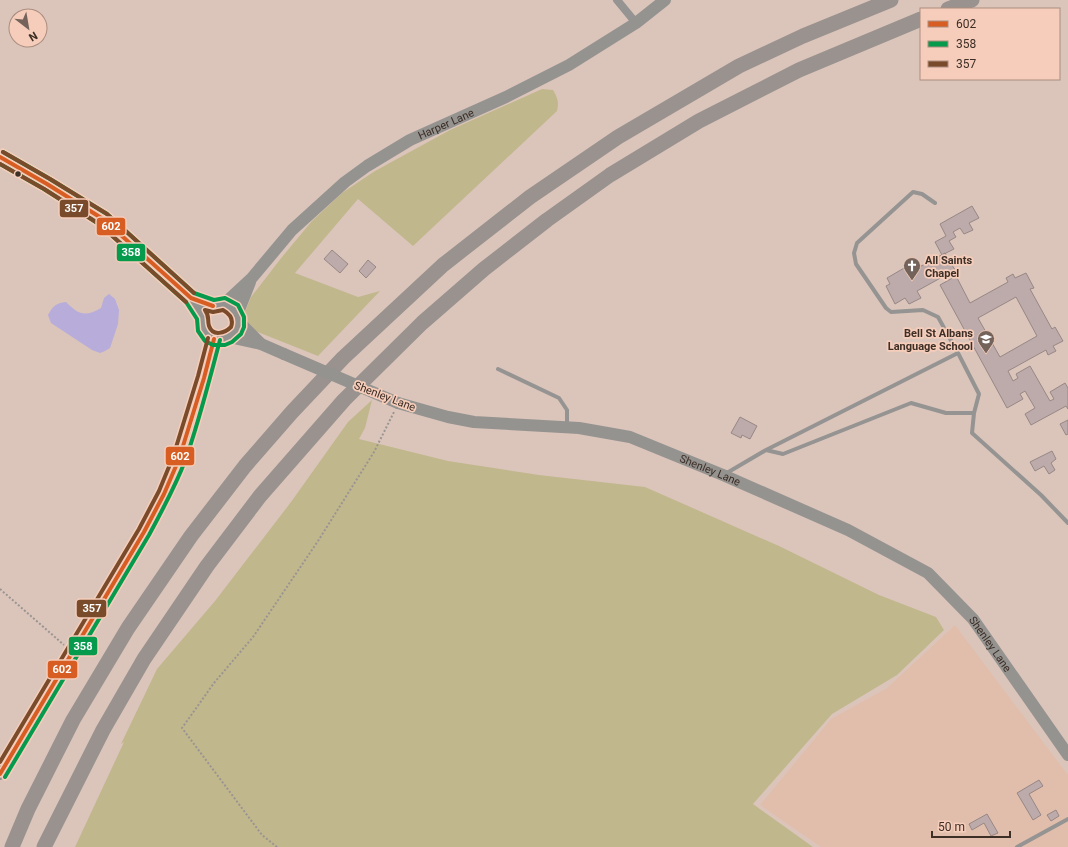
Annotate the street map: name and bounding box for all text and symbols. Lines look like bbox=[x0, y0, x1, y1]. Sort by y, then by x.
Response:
north arrow bbox=[8, 8, 48, 48]
legend bbox=[920, 8, 1060, 80]
text: 602 bbox=[956, 17, 976, 31]
text: N bbox=[26, 29, 40, 44]
text: 358 bbox=[956, 37, 976, 51]
text: 357 bbox=[956, 57, 976, 71]
street label: Harper Lane bbox=[416, 106, 476, 143]
unlabelled marker bbox=[13, 169, 23, 179]
line badge: 357 bbox=[59, 199, 89, 218]
text: 357 bbox=[65, 202, 83, 215]
line badge: 602 bbox=[96, 217, 126, 236]
text: 602 bbox=[102, 220, 120, 233]
line badge: 358 bbox=[116, 243, 146, 262]
text: 358 bbox=[122, 246, 140, 259]
place label: All Saints Chapel bbox=[925, 254, 972, 280]
church icon: All Saints Chapel bbox=[902, 256, 922, 281]
place label: Bell St Albans Language School bbox=[888, 327, 973, 353]
school or university icon: Bell St Albans Language School bbox=[976, 329, 996, 354]
street label: Shenley Lane bbox=[352, 379, 417, 414]
line badge: 602 bbox=[165, 446, 195, 466]
text: 602 bbox=[171, 450, 189, 463]
street label: Shenley Lane bbox=[678, 452, 743, 489]
line badge: 357 bbox=[76, 599, 107, 618]
text: 357 bbox=[83, 602, 101, 615]
street label: Shenley Lane bbox=[966, 614, 1014, 675]
line badge: 358 bbox=[68, 636, 98, 656]
text: 358 bbox=[74, 640, 92, 653]
line badge: 602 bbox=[47, 660, 78, 679]
text: 602 bbox=[53, 663, 71, 676]
scale bar bbox=[932, 813, 1010, 839]
text: 50 m bbox=[938, 820, 965, 834]

